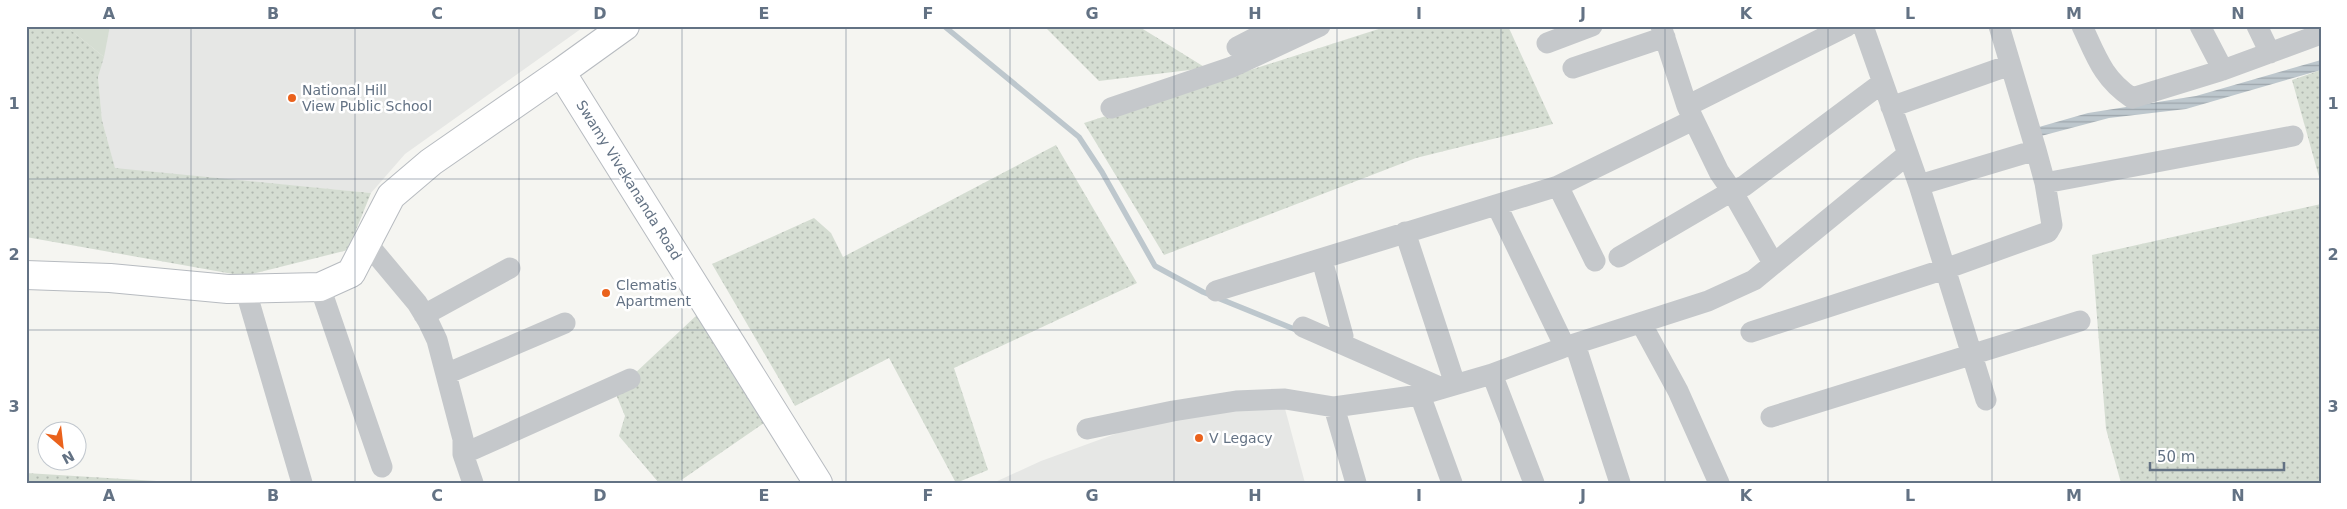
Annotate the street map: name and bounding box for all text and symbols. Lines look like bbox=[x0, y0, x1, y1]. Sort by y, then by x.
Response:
text: A bbox=[103, 4, 116, 23]
text: B bbox=[267, 4, 279, 23]
text: C bbox=[431, 4, 443, 23]
text: D bbox=[593, 4, 607, 23]
text: E bbox=[759, 4, 769, 23]
text: F bbox=[923, 4, 933, 23]
text: G bbox=[1085, 4, 1099, 23]
text: H bbox=[1248, 4, 1262, 23]
text: I bbox=[1416, 4, 1422, 23]
text: J bbox=[1579, 4, 1586, 23]
text: K bbox=[1740, 4, 1753, 23]
text: L bbox=[1905, 4, 1915, 23]
text: M bbox=[2066, 4, 2082, 23]
text: N bbox=[2231, 4, 2245, 23]
place label: National Hill View Public School bbox=[302, 82, 432, 114]
marker: National Hill View Public School bbox=[286, 92, 298, 104]
text: 1 bbox=[8, 94, 20, 113]
text: 1 bbox=[2327, 94, 2339, 113]
street label: Swamy Vivekananda Road bbox=[573, 97, 685, 263]
text: 2 bbox=[8, 245, 20, 264]
text: 2 bbox=[2327, 245, 2339, 264]
place label: Clematis Apartment bbox=[616, 277, 691, 309]
marker: Clematis Apartment bbox=[600, 287, 612, 299]
text: 3 bbox=[8, 397, 20, 416]
text: 3 bbox=[2327, 397, 2339, 416]
north arrow bbox=[38, 422, 88, 472]
place label: V Legacy bbox=[1209, 430, 1273, 446]
marker: V Legacy bbox=[1193, 432, 1205, 444]
scale bar bbox=[2150, 439, 2283, 471]
text: N bbox=[59, 448, 77, 467]
text: 50 m bbox=[2157, 448, 2195, 466]
text: A bbox=[103, 486, 116, 505]
text: B bbox=[267, 486, 279, 505]
text: C bbox=[431, 486, 443, 505]
text: D bbox=[593, 486, 607, 505]
text: E bbox=[759, 486, 769, 505]
text: F bbox=[923, 486, 933, 505]
text: G bbox=[1085, 486, 1099, 505]
text: H bbox=[1248, 486, 1262, 505]
text: I bbox=[1416, 486, 1422, 505]
text: J bbox=[1579, 486, 1586, 505]
text: K bbox=[1740, 486, 1753, 505]
text: L bbox=[1905, 486, 1915, 505]
text: M bbox=[2066, 486, 2082, 505]
text: N bbox=[2231, 486, 2245, 505]

